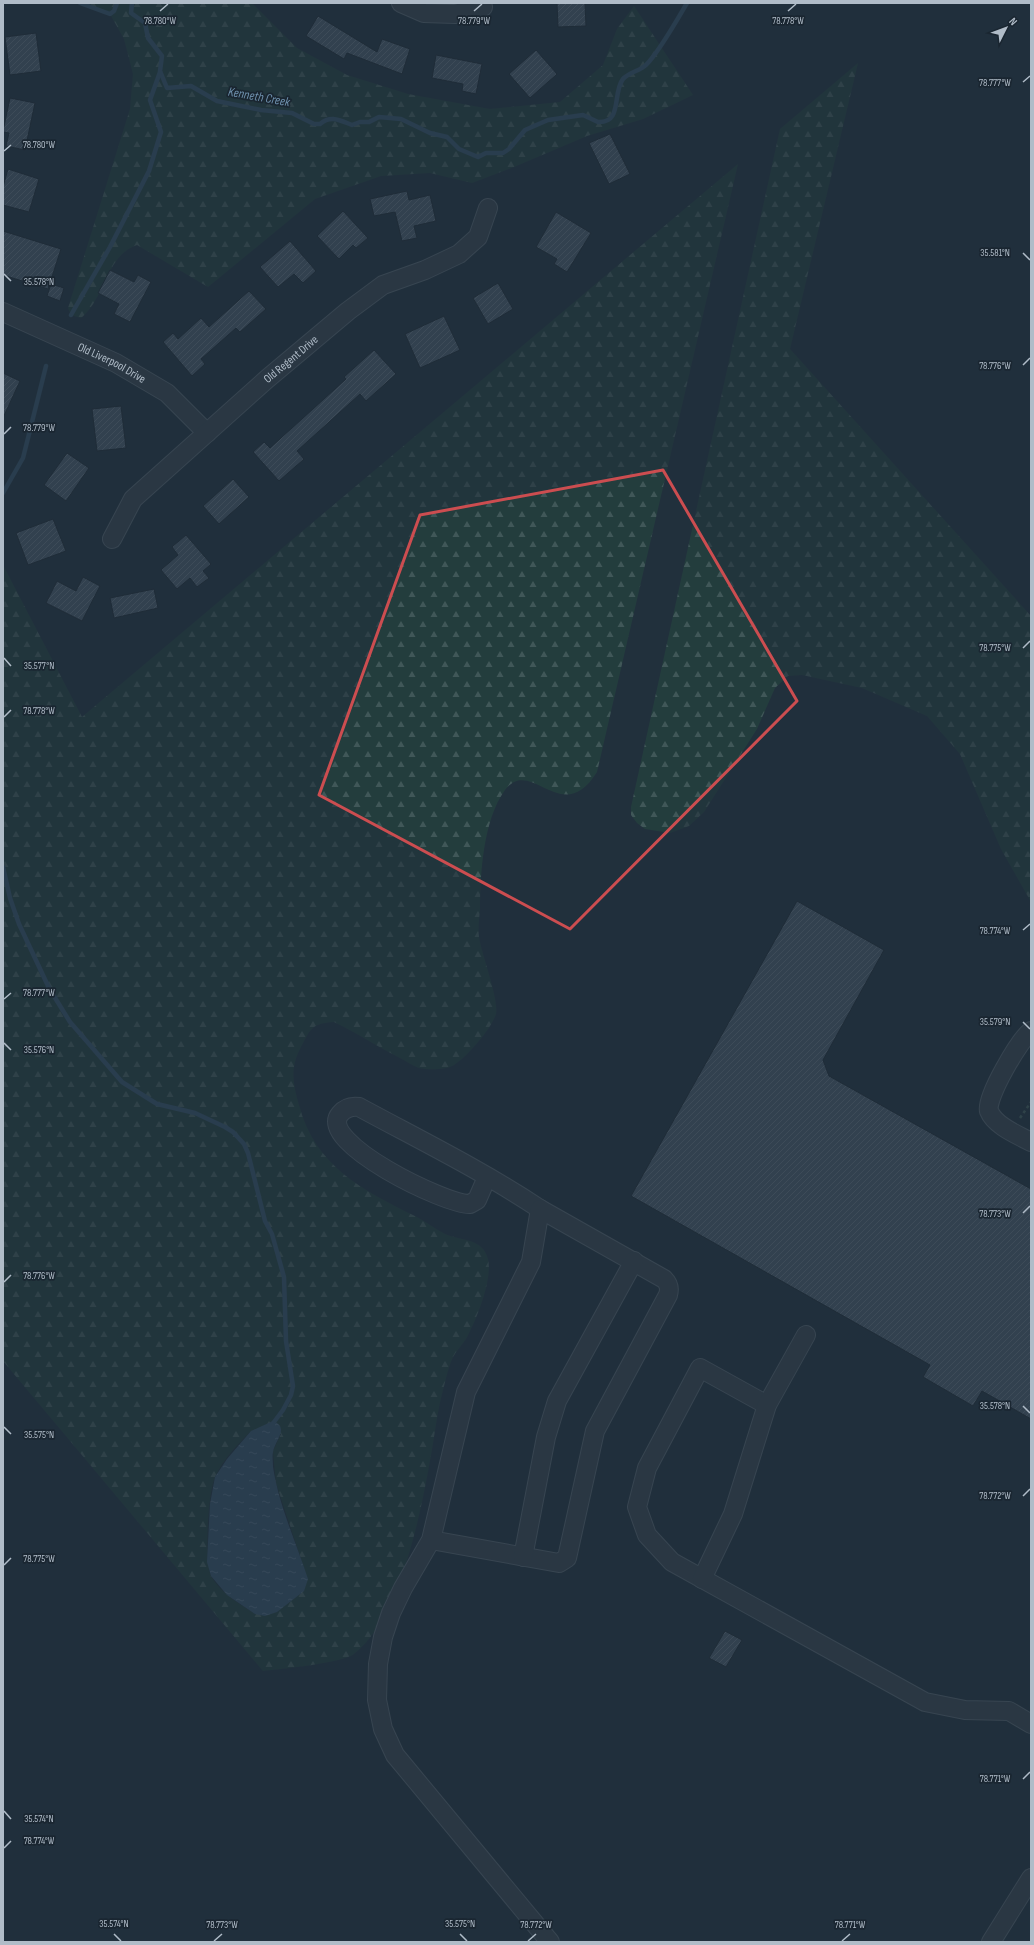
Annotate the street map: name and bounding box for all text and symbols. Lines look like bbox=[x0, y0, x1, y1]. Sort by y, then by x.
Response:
north arrow bbox=[986, 8, 1026, 48]
text: 78.780°W bbox=[144, 15, 177, 27]
text: 78.779°W bbox=[458, 15, 490, 27]
text: 78.778°W bbox=[772, 15, 804, 27]
text: N bbox=[1006, 15, 1020, 28]
text: 78.777°W bbox=[979, 77, 1011, 89]
water label: Kenneth Creek bbox=[227, 84, 292, 111]
text: 78.780°W bbox=[23, 139, 56, 151]
text: 35.581°N bbox=[980, 247, 1010, 259]
text: 35.578°N bbox=[24, 276, 54, 288]
street label: Old Regent Drive bbox=[260, 332, 321, 386]
street label: Old Liverpool Drive bbox=[75, 339, 149, 386]
text: 78.776°W bbox=[979, 360, 1011, 372]
text: 78.779°W bbox=[23, 422, 55, 434]
text: 78.775°W bbox=[979, 642, 1011, 654]
text: 35.577°N bbox=[24, 660, 54, 672]
text: 78.778°W bbox=[23, 705, 55, 717]
text: 78.774°W bbox=[980, 925, 1011, 937]
text: 78.777°W bbox=[23, 987, 55, 999]
text: 35.579°N bbox=[980, 1016, 1010, 1028]
text: 35.576°N bbox=[24, 1044, 54, 1056]
text: 78.773°W bbox=[979, 1208, 1011, 1220]
text: 78.776°W bbox=[23, 1270, 55, 1282]
text: 35.578°N bbox=[980, 1400, 1010, 1412]
text: 35.575°N bbox=[24, 1429, 54, 1441]
text: 78.772°W bbox=[979, 1490, 1011, 1502]
text: 78.775°W bbox=[23, 1553, 55, 1565]
text: 78.771°W bbox=[980, 1773, 1011, 1785]
text: 35.574°N bbox=[24, 1813, 54, 1825]
text: 78.774°W bbox=[24, 1835, 55, 1847]
text: 35.574°N bbox=[99, 1918, 129, 1930]
text: 35.575°N bbox=[445, 1918, 475, 1930]
text: 78.773°W bbox=[206, 1919, 238, 1931]
text: 78.772°W bbox=[520, 1919, 552, 1931]
text: 78.771°W bbox=[835, 1919, 866, 1931]

